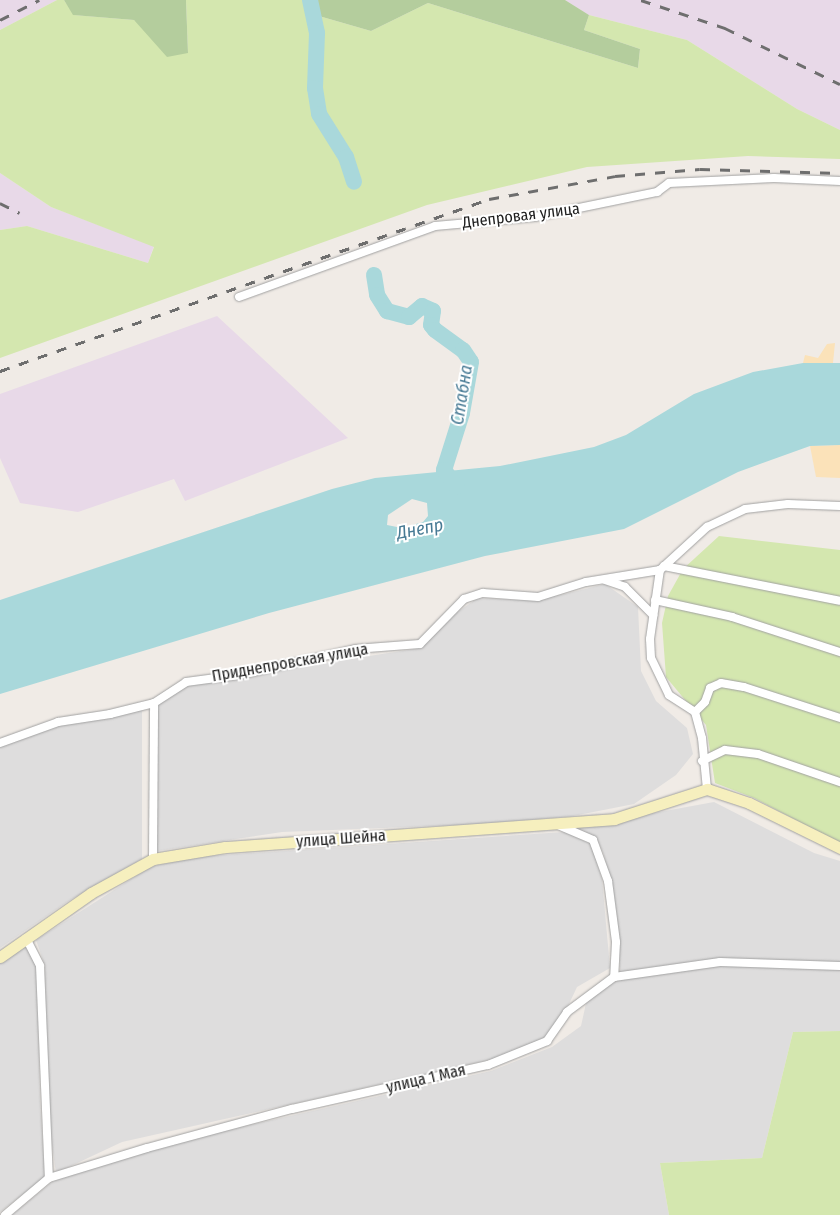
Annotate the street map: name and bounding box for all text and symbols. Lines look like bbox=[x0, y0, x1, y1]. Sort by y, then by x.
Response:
street label: Днепровая улица bbox=[461, 199, 581, 233]
water label: Стабна bbox=[447, 364, 477, 426]
water label: Днепр bbox=[395, 514, 445, 544]
street label: Приднепровская улица bbox=[210, 640, 370, 686]
street label: улица Шейна bbox=[295, 826, 387, 852]
street label: улица 1 Мая bbox=[384, 1061, 468, 1097]

